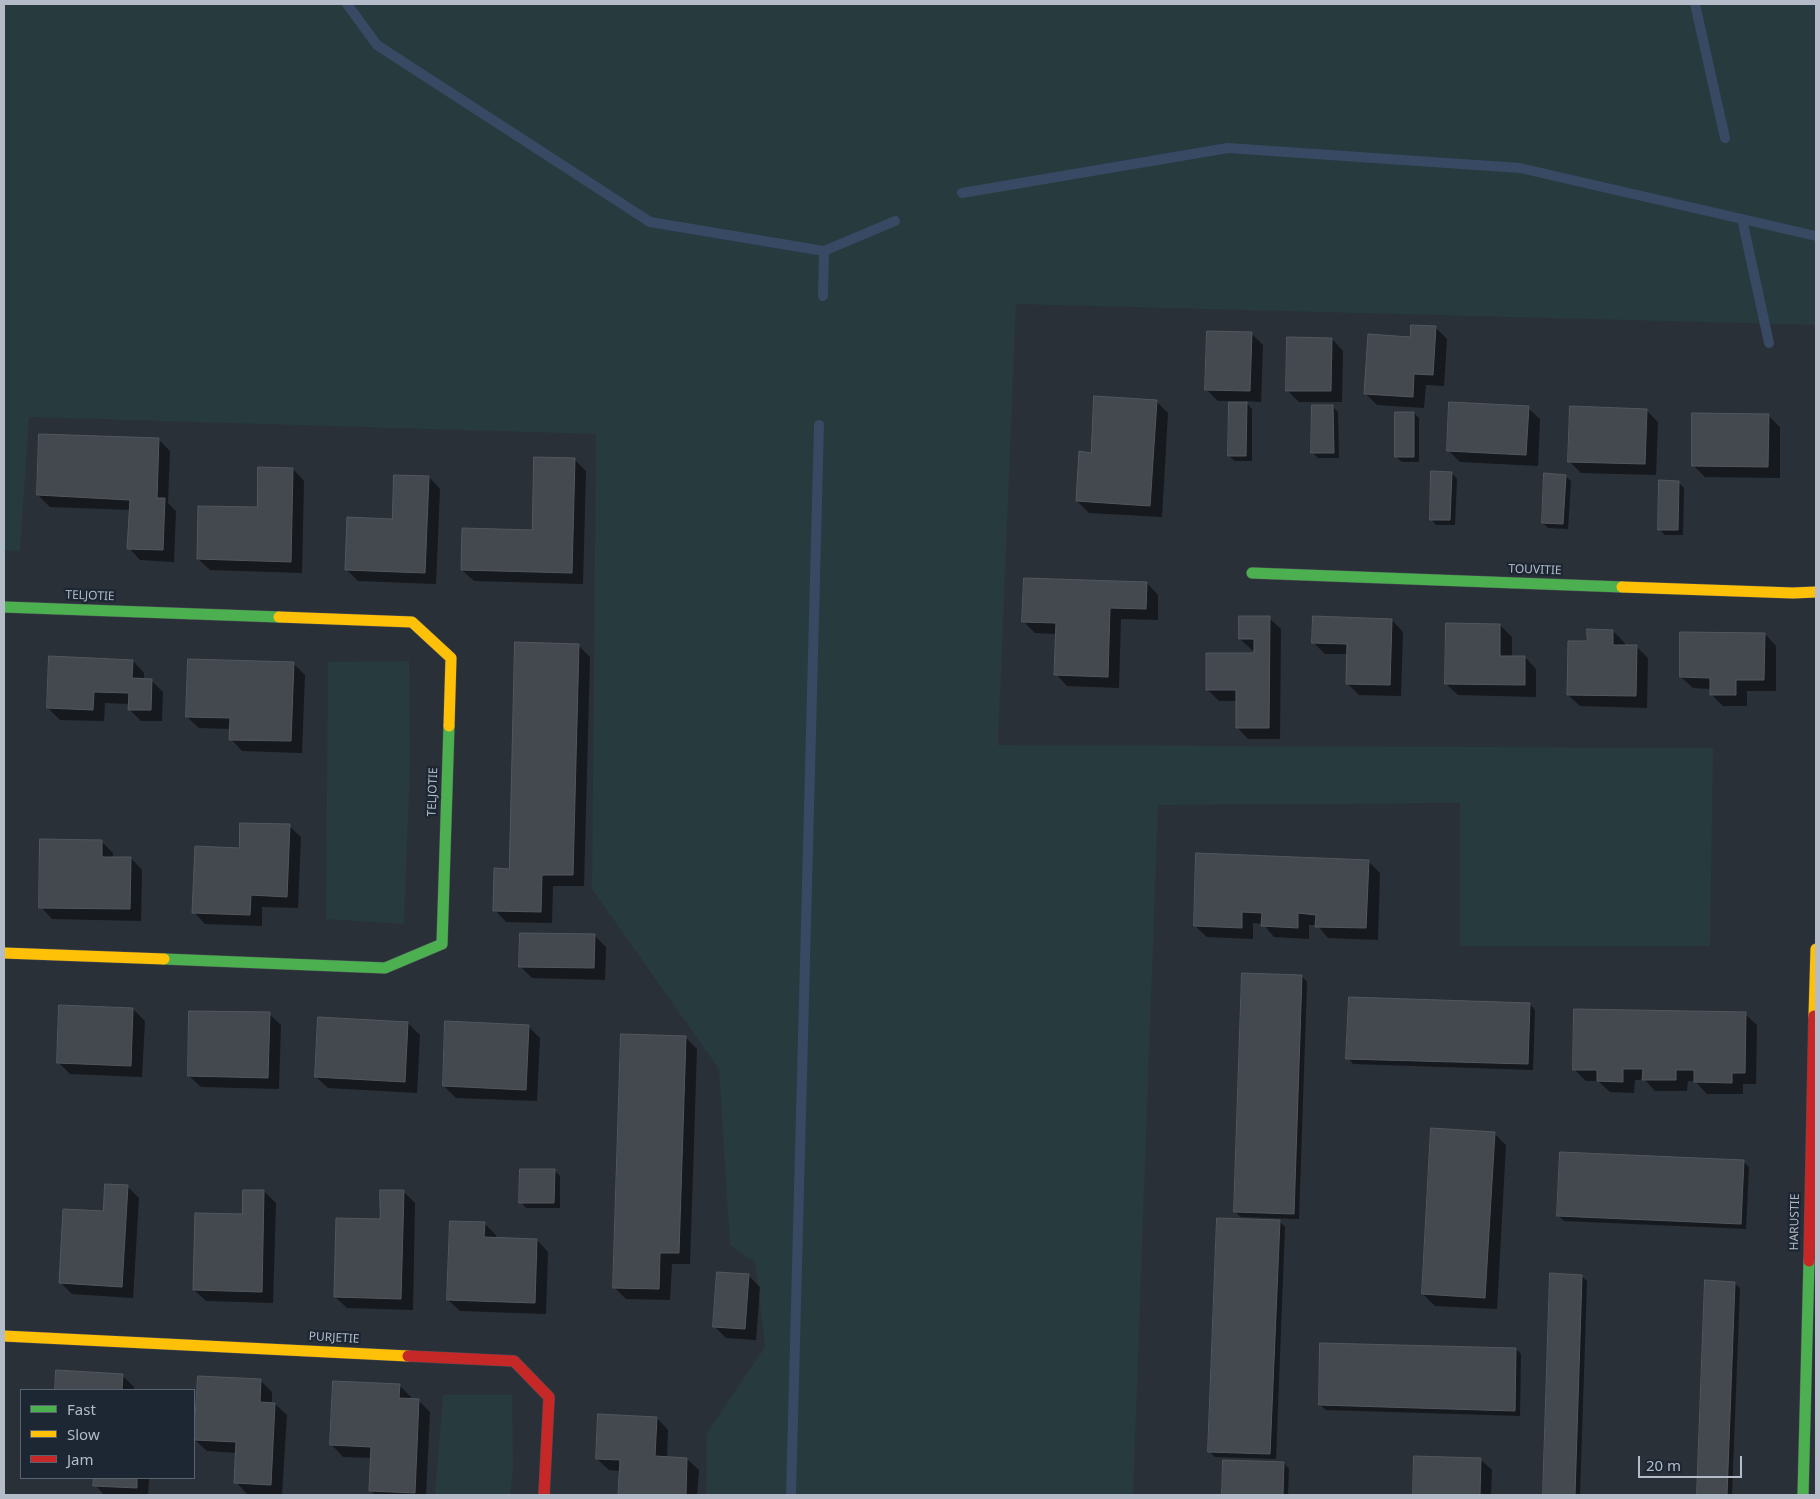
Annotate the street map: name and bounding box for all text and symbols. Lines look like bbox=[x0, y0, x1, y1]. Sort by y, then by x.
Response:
street label: TOUVITIE bbox=[1508, 562, 1562, 578]
street label: TELJOTIE bbox=[65, 588, 115, 604]
street label: TELJOTIE bbox=[425, 767, 441, 817]
street label: HARUSTIE bbox=[1787, 1193, 1803, 1251]
street label: PURJETIE bbox=[308, 1329, 360, 1347]
legend bbox=[20, 1389, 195, 1479]
text: Fast bbox=[67, 1399, 96, 1419]
text: Slow bbox=[67, 1424, 100, 1444]
scale bar bbox=[1640, 1446, 1744, 1478]
text: Jam bbox=[67, 1449, 94, 1469]
text: 20 m bbox=[1646, 1455, 1681, 1475]

